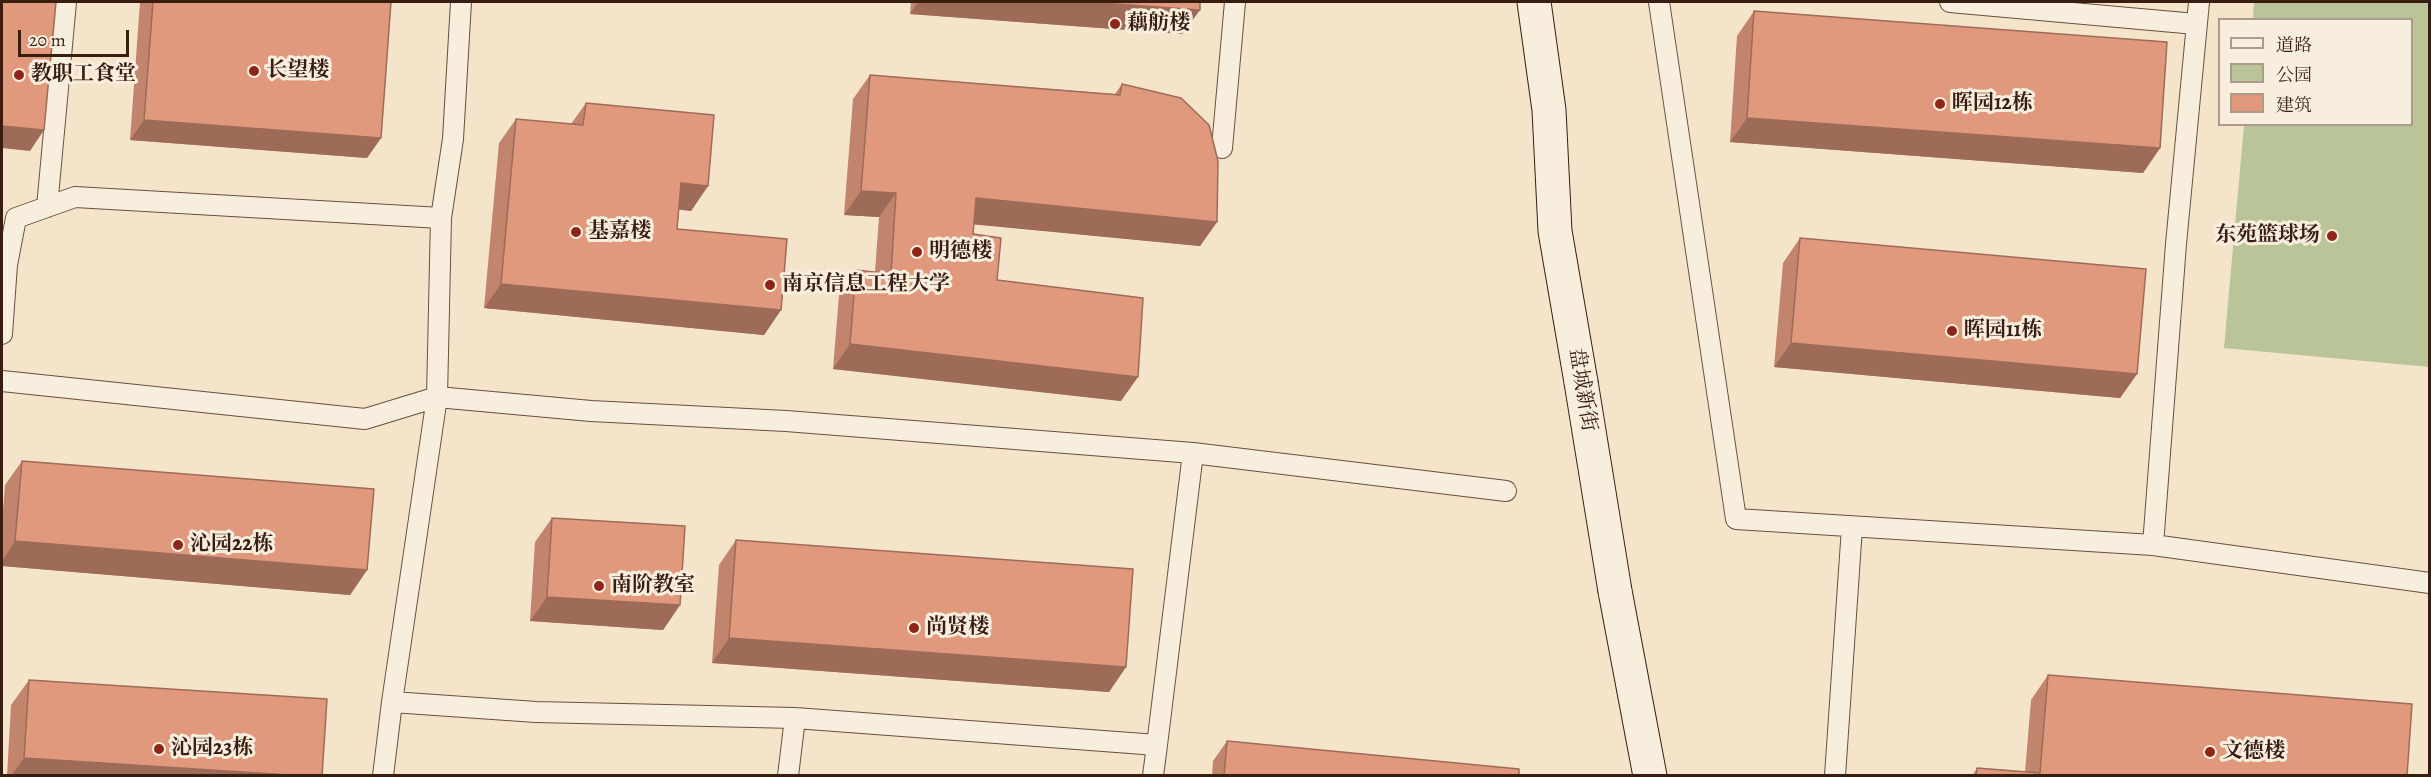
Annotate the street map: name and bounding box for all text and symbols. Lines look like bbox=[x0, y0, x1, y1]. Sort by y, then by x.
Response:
place label: 藕舫楼 bbox=[1127, 11, 1190, 37]
marker: 藕舫楼 bbox=[1108, 17, 1122, 31]
scale bar bbox=[21, 18, 132, 56]
legend bbox=[2218, 18, 2413, 126]
text: 20 m bbox=[29, 28, 66, 52]
text: 道路 bbox=[2276, 33, 2312, 57]
place label: 长望楼 bbox=[266, 58, 329, 84]
place label: 教职工食堂 bbox=[31, 62, 136, 88]
text: 公园 bbox=[2276, 63, 2312, 87]
marker: 长望楼 bbox=[247, 64, 261, 78]
marker: 教职工食堂 bbox=[12, 68, 26, 82]
place label: 晖园12栋 bbox=[1952, 91, 2033, 117]
text: 建筑 bbox=[2276, 93, 2312, 117]
marker: 晖园12栋 bbox=[1933, 97, 1947, 111]
place label: 基嘉楼 bbox=[588, 219, 651, 245]
place label: 东苑篮球场 bbox=[2215, 223, 2320, 249]
marker: 基嘉楼 bbox=[569, 225, 583, 239]
marker: 东苑篮球场 bbox=[2325, 229, 2339, 243]
place label: 明德楼 bbox=[929, 239, 992, 265]
marker: 明德楼 bbox=[910, 245, 924, 259]
place label: 南京信息工程大学 bbox=[782, 272, 950, 298]
marker: 南京信息工程大学 bbox=[763, 278, 777, 292]
place label: 晖园11栋 bbox=[1964, 318, 2042, 344]
marker: 晖园11栋 bbox=[1945, 324, 1959, 338]
street label: 盘城新街 bbox=[1563, 347, 1601, 433]
place label: 沁园22栋 bbox=[190, 532, 273, 558]
marker: 沁园22栋 bbox=[171, 538, 185, 552]
place label: 南阶教室 bbox=[611, 573, 695, 599]
marker: 南阶教室 bbox=[592, 579, 606, 593]
place label: 尚贤楼 bbox=[926, 615, 989, 641]
marker: 尚贤楼 bbox=[907, 621, 921, 635]
place label: 沁园23栋 bbox=[171, 736, 253, 762]
place label: 文德楼 bbox=[2222, 739, 2285, 765]
marker: 沁园23栋 bbox=[152, 742, 166, 756]
marker: 文德楼 bbox=[2203, 745, 2217, 759]

